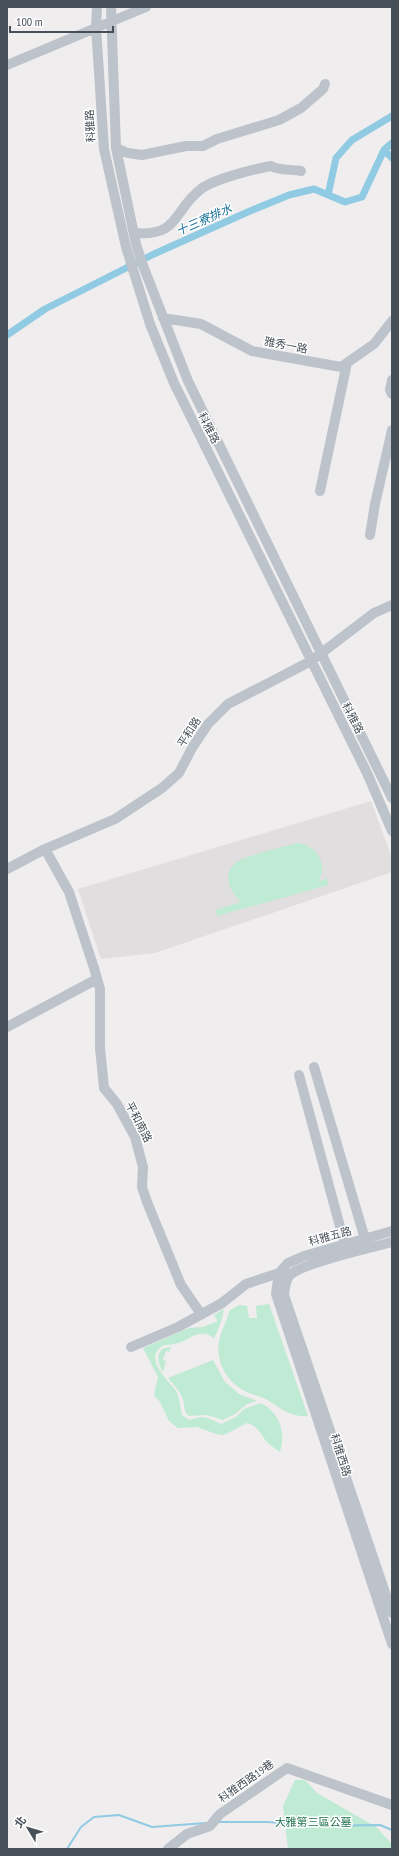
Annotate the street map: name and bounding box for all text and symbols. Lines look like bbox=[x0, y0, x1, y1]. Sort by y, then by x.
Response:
scale bar bbox=[10, 8, 113, 34]
text: 100 m bbox=[16, 14, 43, 29]
street label: 科雅路 bbox=[82, 109, 98, 143]
water label: 十三寮排水 bbox=[173, 200, 235, 239]
street label: 雅秀一路 bbox=[263, 334, 309, 356]
street label: 科雅路 bbox=[195, 410, 223, 446]
street label: 科雅路 bbox=[339, 700, 367, 736]
street label: 平和路 bbox=[174, 714, 204, 750]
street label: 平和南路 bbox=[123, 1099, 155, 1145]
street label: 科雅五路 bbox=[307, 1224, 353, 1248]
street label: 科雅西路 bbox=[328, 1432, 354, 1478]
street label: 科雅西路19巷 bbox=[215, 1757, 277, 1805]
north arrow bbox=[8, 1808, 48, 1848]
text: 北 bbox=[11, 1813, 29, 1830]
park label: 大雅第三區公墓 bbox=[275, 1815, 352, 1829]

